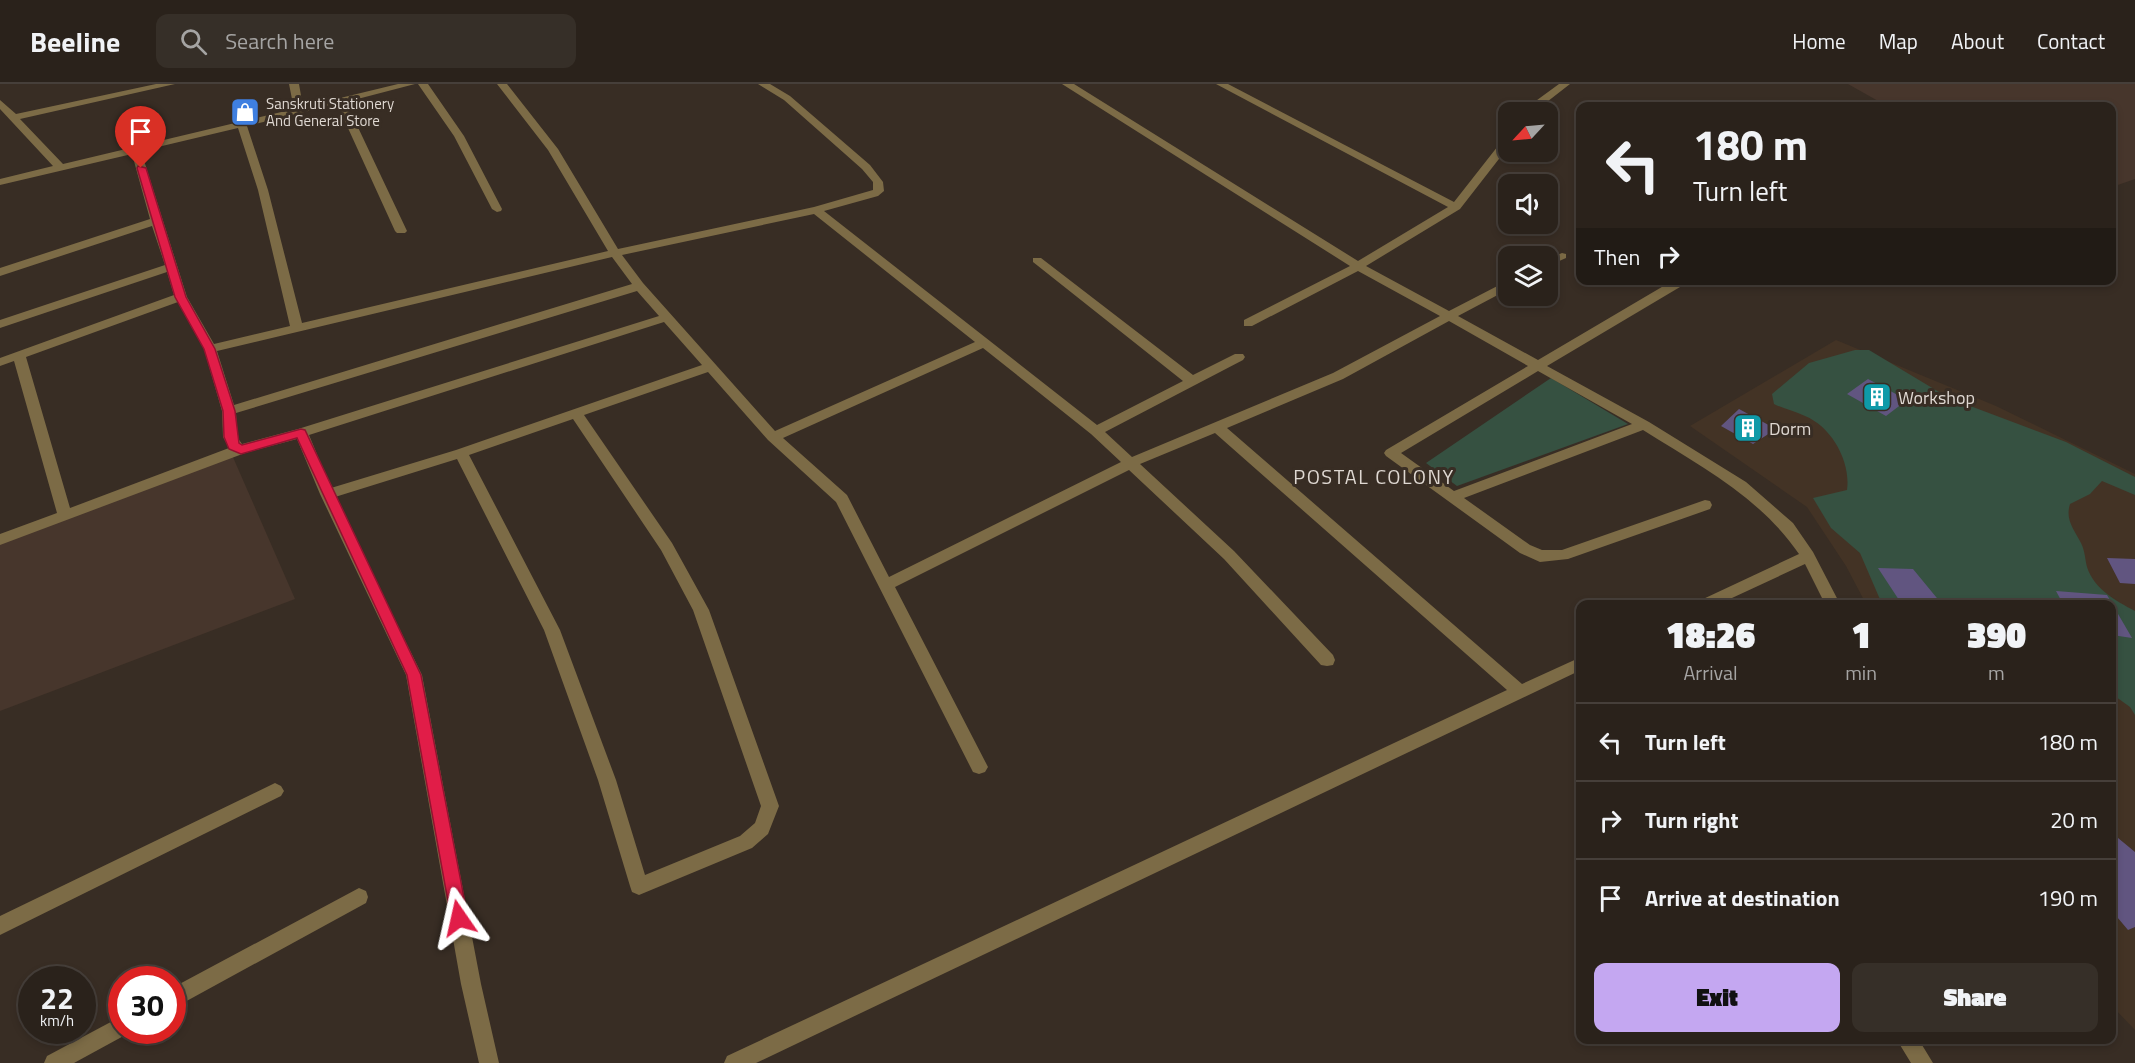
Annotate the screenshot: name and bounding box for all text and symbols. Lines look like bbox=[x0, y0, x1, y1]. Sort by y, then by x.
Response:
search box bbox=[156, 14, 576, 68]
text: Beeline bbox=[30, 20, 120, 63]
text: Search here bbox=[225, 24, 334, 58]
icon: search bbox=[177, 25, 210, 58]
text: Home bbox=[1792, 25, 1846, 57]
text: Map bbox=[1879, 25, 1918, 57]
text: About bbox=[1951, 25, 2004, 57]
text: Contact bbox=[2037, 25, 2105, 57]
place label: Sanskruti Stationery And General Store bbox=[266, 92, 394, 132]
shop icon: Sanskruti Stationery And General Store bbox=[229, 96, 261, 128]
north arrow bbox=[1498, 102, 1558, 162]
map controls bbox=[1498, 102, 1558, 306]
pin bbox=[115, 106, 166, 168]
text: 180 m bbox=[1693, 112, 1808, 176]
icon: arrive bbox=[124, 115, 157, 148]
icon: left bbox=[1594, 126, 1672, 204]
text: Turn left bbox=[1693, 170, 1787, 211]
button: sound bbox=[1498, 174, 1558, 234]
text: Then bbox=[1594, 240, 1640, 274]
icon: right bbox=[1652, 240, 1685, 273]
button: layers bbox=[1498, 246, 1558, 306]
building icon: Workshop bbox=[1861, 381, 1893, 413]
place label: Workshop bbox=[1898, 384, 1975, 411]
building icon: Dorm bbox=[1732, 412, 1764, 444]
place label: Dorm bbox=[1769, 415, 1811, 442]
district label: POSTAL COLONY bbox=[1293, 461, 1455, 492]
text: 18:26 bbox=[1666, 607, 1755, 662]
text: 1 bbox=[1851, 607, 1871, 662]
text: 390 bbox=[1967, 607, 2026, 662]
text: Arrival bbox=[1683, 657, 1738, 688]
text: min bbox=[1845, 657, 1877, 688]
text: m bbox=[1988, 657, 2005, 688]
text: Turn left bbox=[1645, 725, 1726, 759]
text: 180 m bbox=[2038, 725, 2098, 759]
icon: left bbox=[1594, 726, 1627, 759]
text: Turn right bbox=[1645, 803, 1739, 837]
text: 20 m bbox=[2050, 803, 2098, 837]
icon: right bbox=[1594, 804, 1627, 837]
text: Arrive at destination bbox=[1645, 881, 1840, 915]
text: 190 m bbox=[2038, 881, 2098, 915]
icon: arrive bbox=[1594, 882, 1627, 915]
position arrow bbox=[427, 886, 491, 950]
button: Exit bbox=[1594, 963, 1840, 1032]
button: Share bbox=[1852, 963, 2098, 1032]
speed limit sign: 30 bbox=[108, 966, 186, 1044]
text: 22 bbox=[40, 975, 74, 1021]
text: km/h bbox=[40, 1009, 74, 1032]

